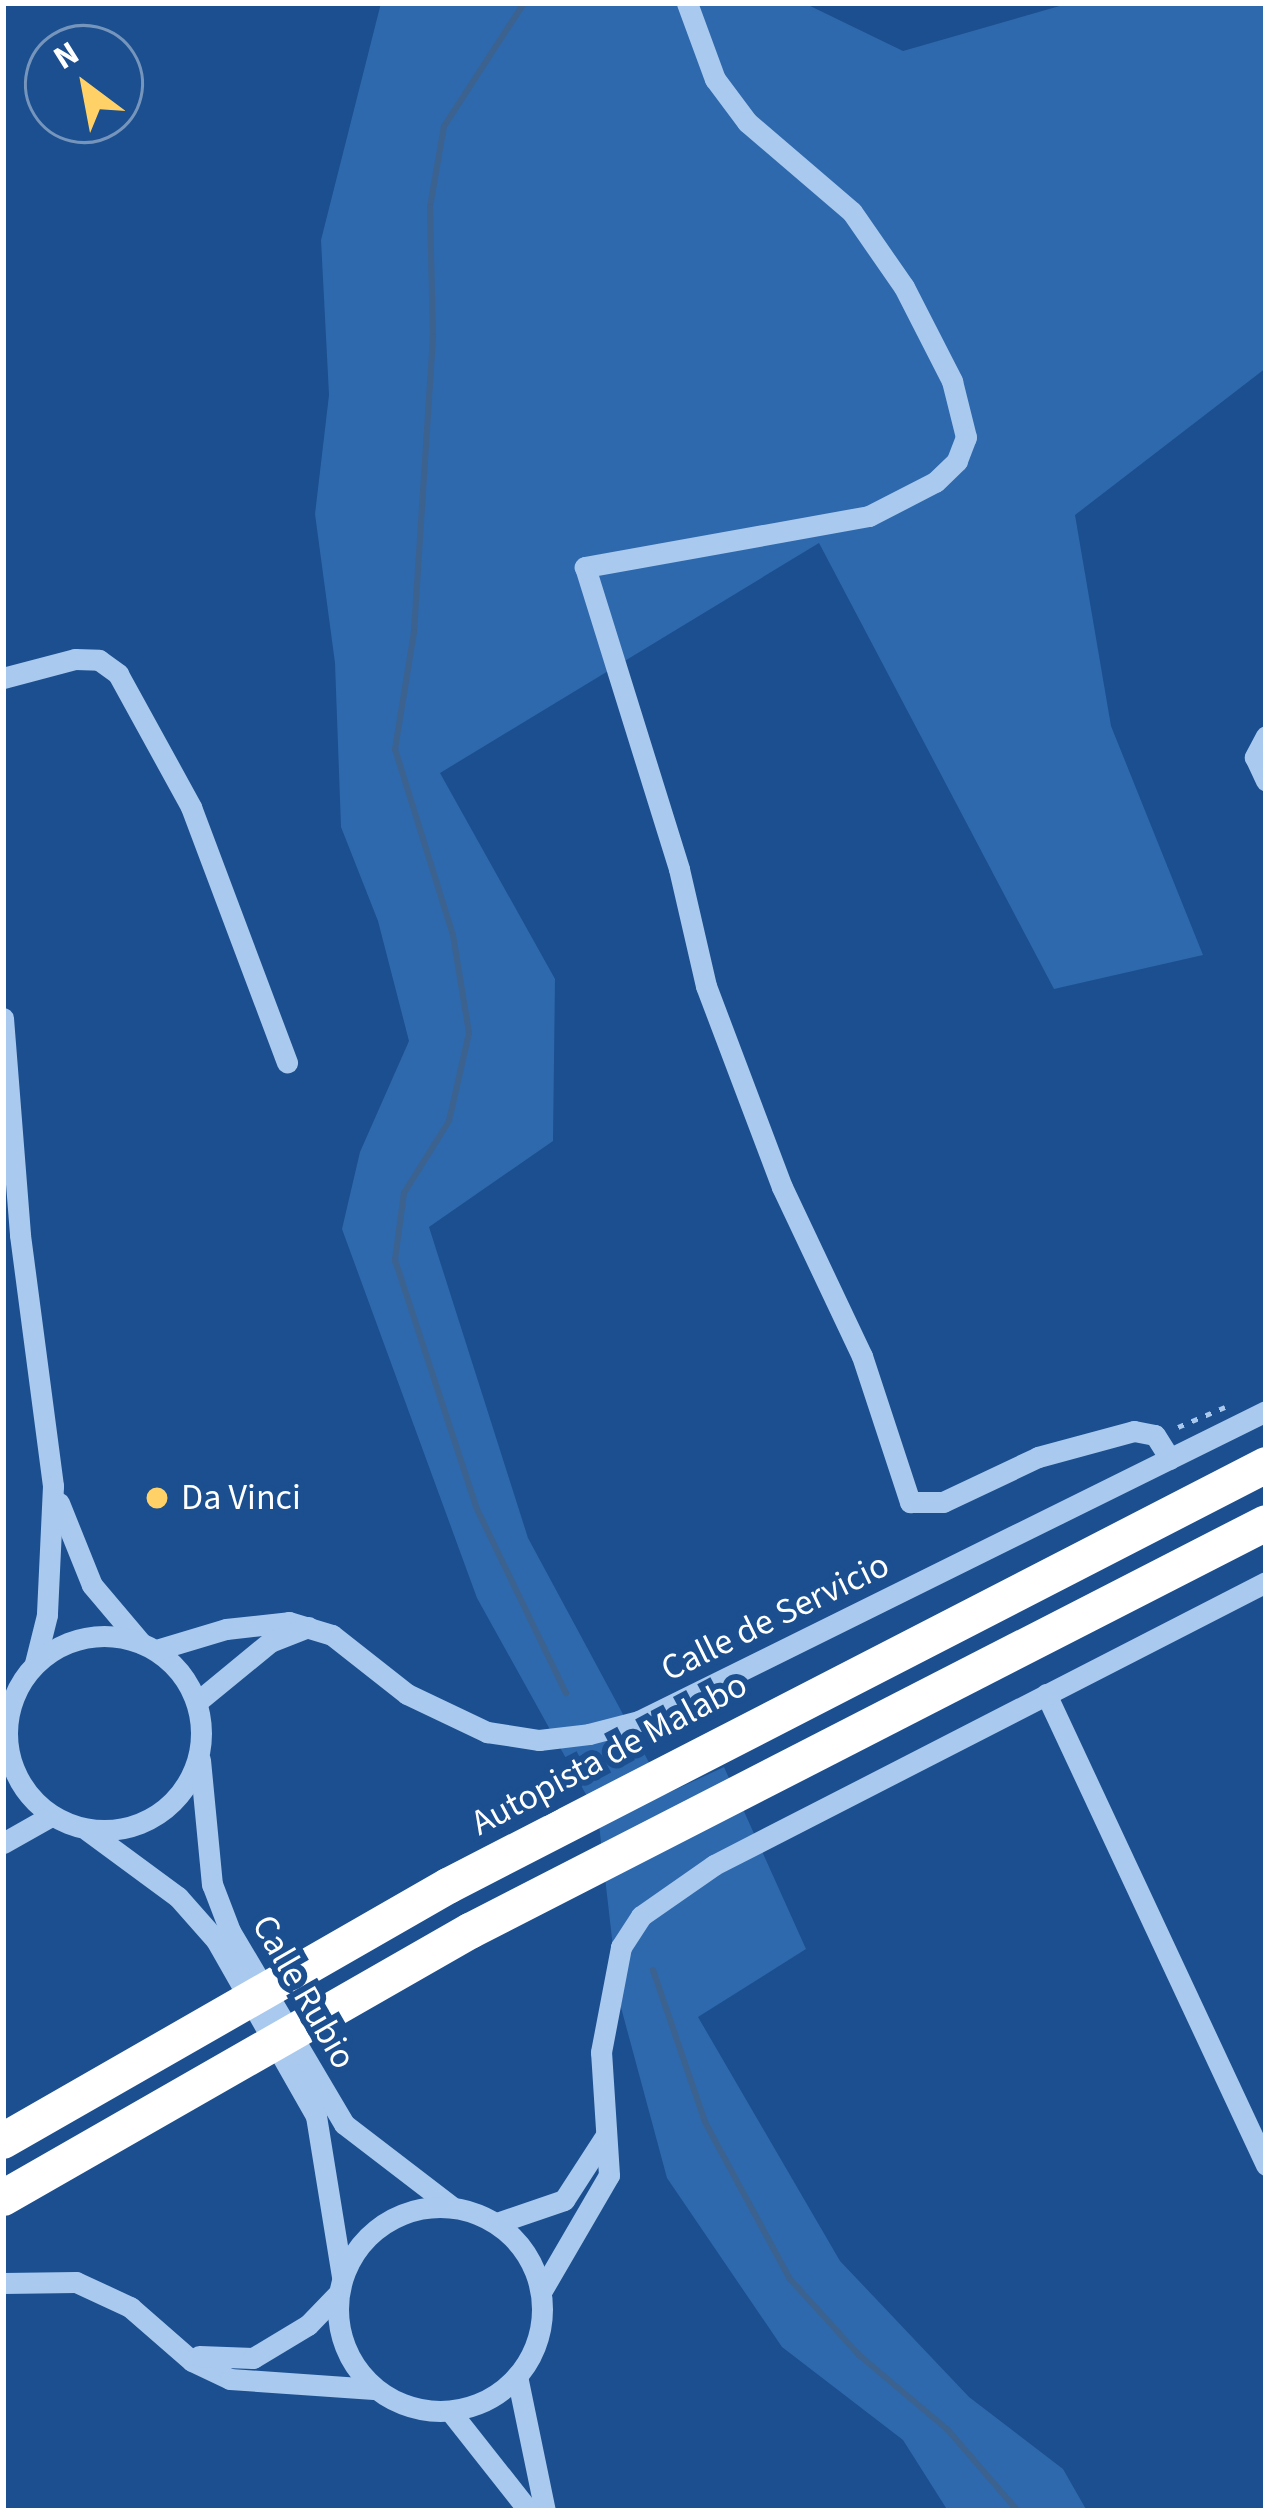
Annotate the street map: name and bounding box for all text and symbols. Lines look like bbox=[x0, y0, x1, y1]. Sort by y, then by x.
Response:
north arrow bbox=[24, 24, 144, 144]
text: N bbox=[44, 30, 88, 81]
place label: Da Vinci bbox=[181, 1476, 301, 1520]
marker: Da Vinci bbox=[144, 1485, 170, 1511]
street label: Calle de Servicio bbox=[654, 1543, 896, 1691]
street label: Autopista de Malabo bbox=[464, 1663, 754, 1845]
street label: Calle Rubio bbox=[243, 1907, 365, 2077]

